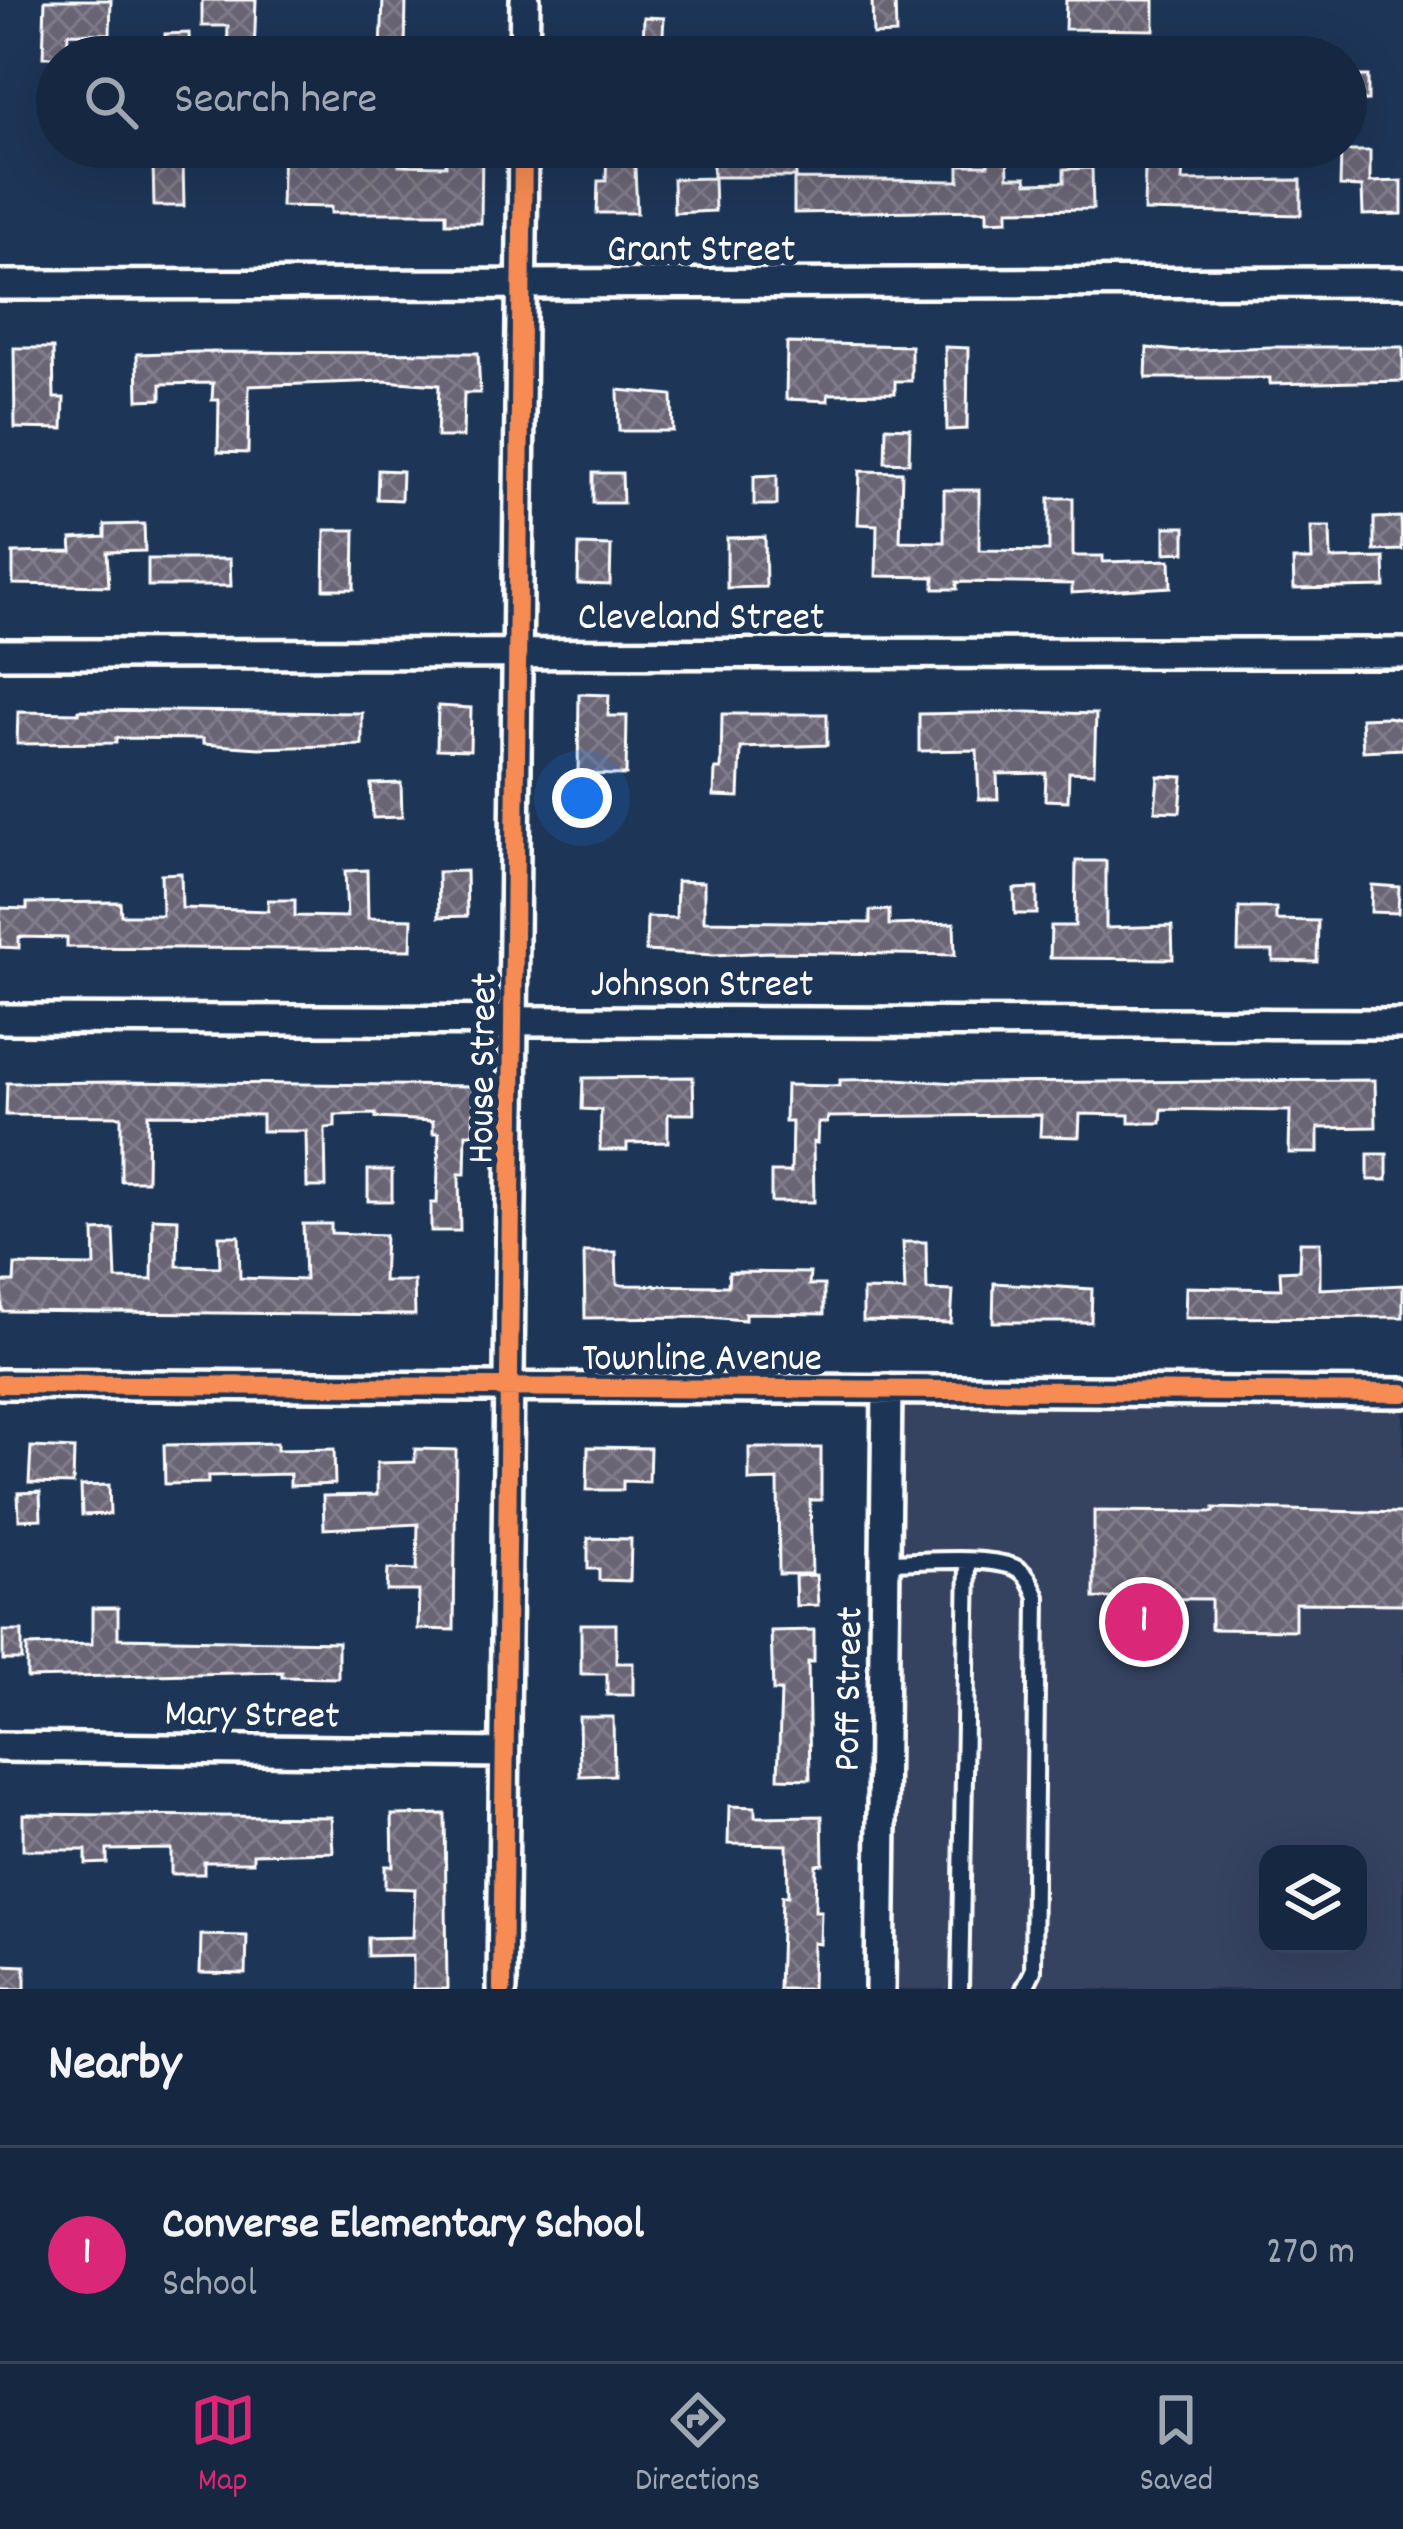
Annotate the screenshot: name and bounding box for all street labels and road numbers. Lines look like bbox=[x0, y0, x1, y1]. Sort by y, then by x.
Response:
street label: Grant Street bbox=[607, 225, 795, 280]
street label: Cleveland Street bbox=[578, 593, 824, 648]
street label: Johnson Street bbox=[591, 960, 813, 1015]
street label: House Street bbox=[456, 972, 515, 1164]
street label: Townline Avenue bbox=[582, 1334, 822, 1389]
street label: Poff Street bbox=[823, 1606, 880, 1772]
street label: Mary Street bbox=[164, 1688, 340, 1747]

